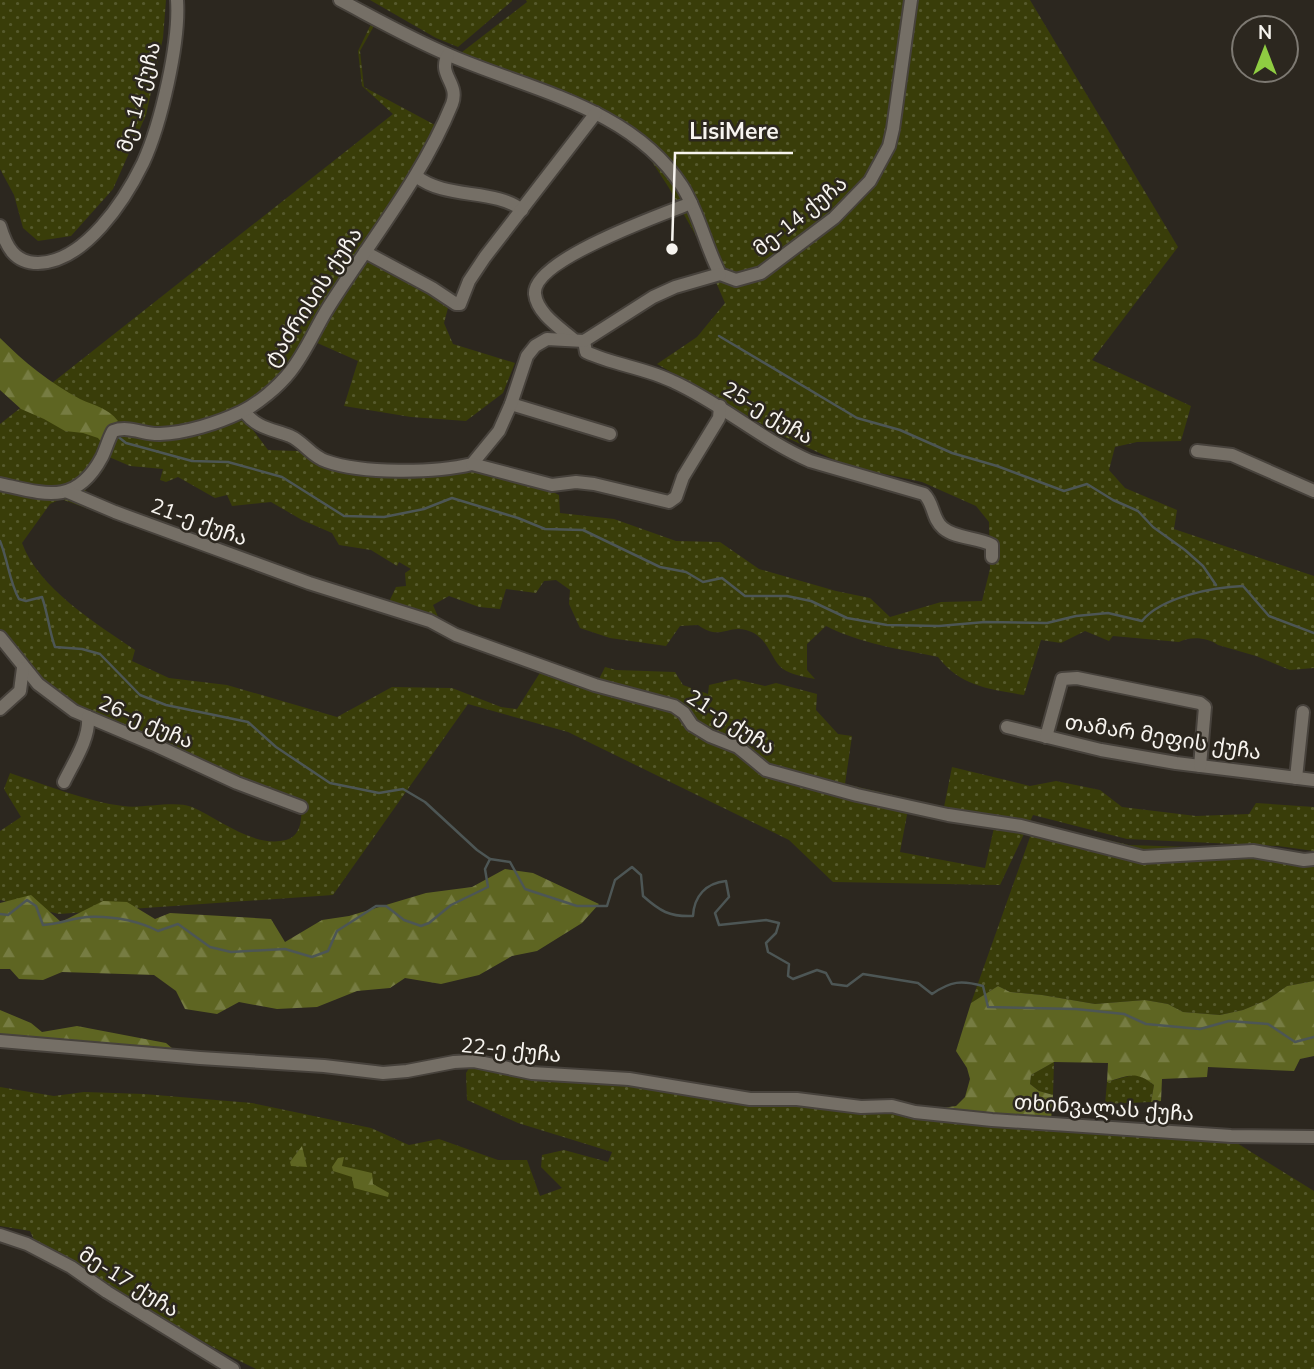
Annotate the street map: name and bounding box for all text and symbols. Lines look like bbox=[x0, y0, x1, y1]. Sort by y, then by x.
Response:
north arrow bbox=[1230, 14, 1300, 84]
text: N bbox=[1258, 20, 1272, 46]
street label: მე-14 ქუჩა bbox=[111, 39, 167, 155]
callout: LisiMere bbox=[675, 109, 793, 153]
text: LisiMere bbox=[689, 116, 779, 147]
street label: მე-14 ქუჩა bbox=[747, 169, 853, 263]
street label: ტაძრისის ქუჩა bbox=[257, 222, 369, 372]
street label: 25-ე ქუჩა bbox=[718, 375, 818, 451]
street label: 21-ე ქუჩა bbox=[147, 492, 251, 552]
street label: 21-ე ქუჩა bbox=[681, 683, 781, 761]
street label: 26-ე ქუჩა bbox=[94, 689, 198, 755]
street label: თამარ მეფის ქუჩა bbox=[1063, 708, 1263, 766]
street label: 22-ე ქუჩა bbox=[459, 1031, 563, 1069]
street label: თხინვალას ქუჩა bbox=[1013, 1088, 1195, 1128]
street label: მე-17 ქუჩა bbox=[74, 1240, 184, 1324]

